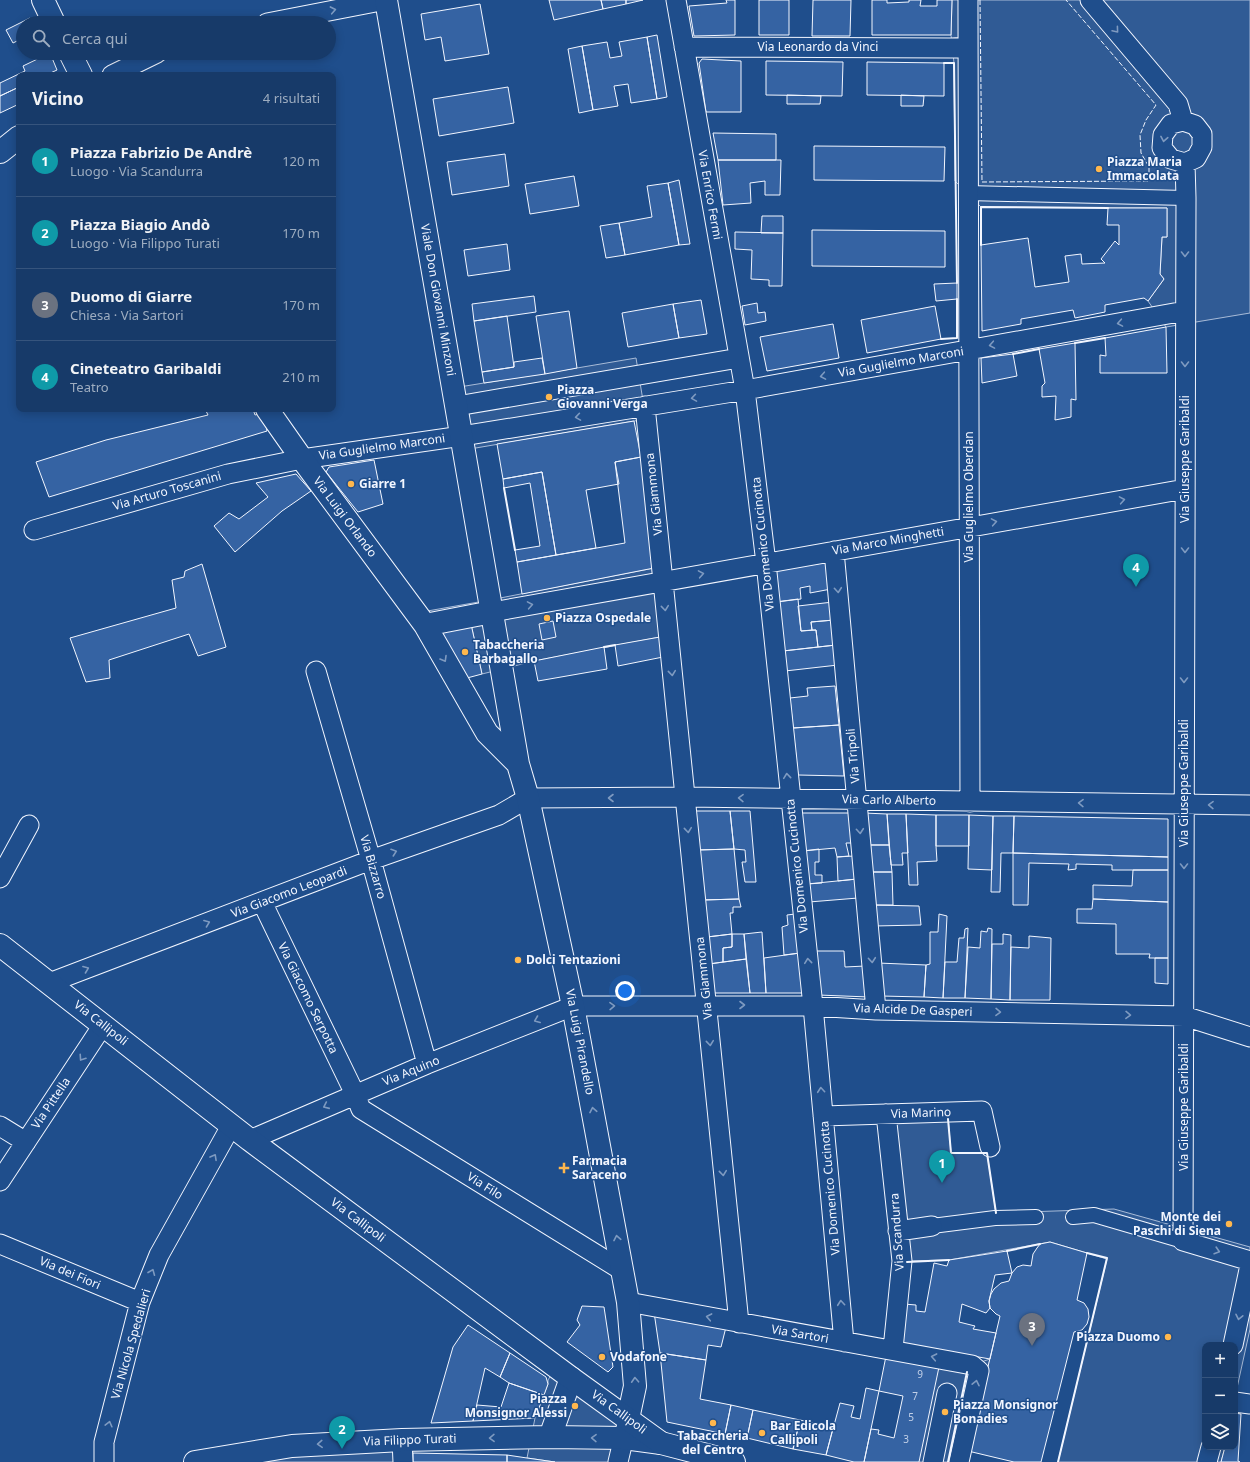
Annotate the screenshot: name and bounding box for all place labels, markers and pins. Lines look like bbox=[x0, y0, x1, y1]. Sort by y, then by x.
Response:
place label: Piazza Maria Immacolata bbox=[1107, 153, 1182, 184]
marker: Piazza Maria Immacolata bbox=[1094, 164, 1104, 174]
place label: Piazza Giovanni Verga bbox=[557, 381, 648, 412]
marker: Piazza Giovanni Verga bbox=[544, 392, 554, 402]
place label: Giarre 1 bbox=[359, 475, 406, 492]
marker: Giarre 1 bbox=[346, 479, 356, 489]
pin: 4 bbox=[1123, 554, 1149, 587]
place label: Piazza Ospedale bbox=[555, 609, 651, 626]
marker: Piazza Ospedale bbox=[542, 613, 552, 623]
place label: Tabaccheria Barbagallo bbox=[473, 636, 544, 667]
marker: Tabaccheria Barbagallo bbox=[460, 647, 470, 657]
place label: Dolci Tentazioni bbox=[526, 951, 621, 968]
marker: Dolci Tentazioni bbox=[513, 955, 523, 965]
pin: 1 bbox=[929, 1150, 955, 1183]
place label: Farmacia Saraceno bbox=[572, 1152, 627, 1183]
marker: Farmacia Saraceno bbox=[559, 1163, 569, 1173]
place label: Monte dei Paschi di Siena bbox=[1133, 1208, 1221, 1239]
marker: Monte dei Paschi di Siena bbox=[1224, 1219, 1234, 1229]
pin: 3 bbox=[1019, 1313, 1045, 1346]
place label: Piazza Duomo bbox=[1076, 1328, 1160, 1345]
marker: Piazza Duomo bbox=[1163, 1332, 1173, 1342]
place label: Vodafone bbox=[610, 1348, 667, 1365]
marker: Vodafone bbox=[597, 1352, 607, 1362]
place label: Piazza Monsignor Alessi bbox=[465, 1390, 567, 1421]
place label: Piazza Monsignor Bonadies bbox=[953, 1396, 1058, 1427]
marker: Piazza Monsignor Alessi bbox=[570, 1401, 580, 1411]
marker: Piazza Monsignor Bonadies bbox=[940, 1407, 950, 1417]
pin: 2 bbox=[329, 1416, 355, 1449]
place label: Bar Edicola Callipoli bbox=[770, 1417, 836, 1448]
marker: Tabaccheria del Centro bbox=[708, 1418, 718, 1428]
place label: Tabaccheria del Centro bbox=[677, 1427, 749, 1458]
marker: Bar Edicola Callipoli bbox=[757, 1428, 767, 1438]

